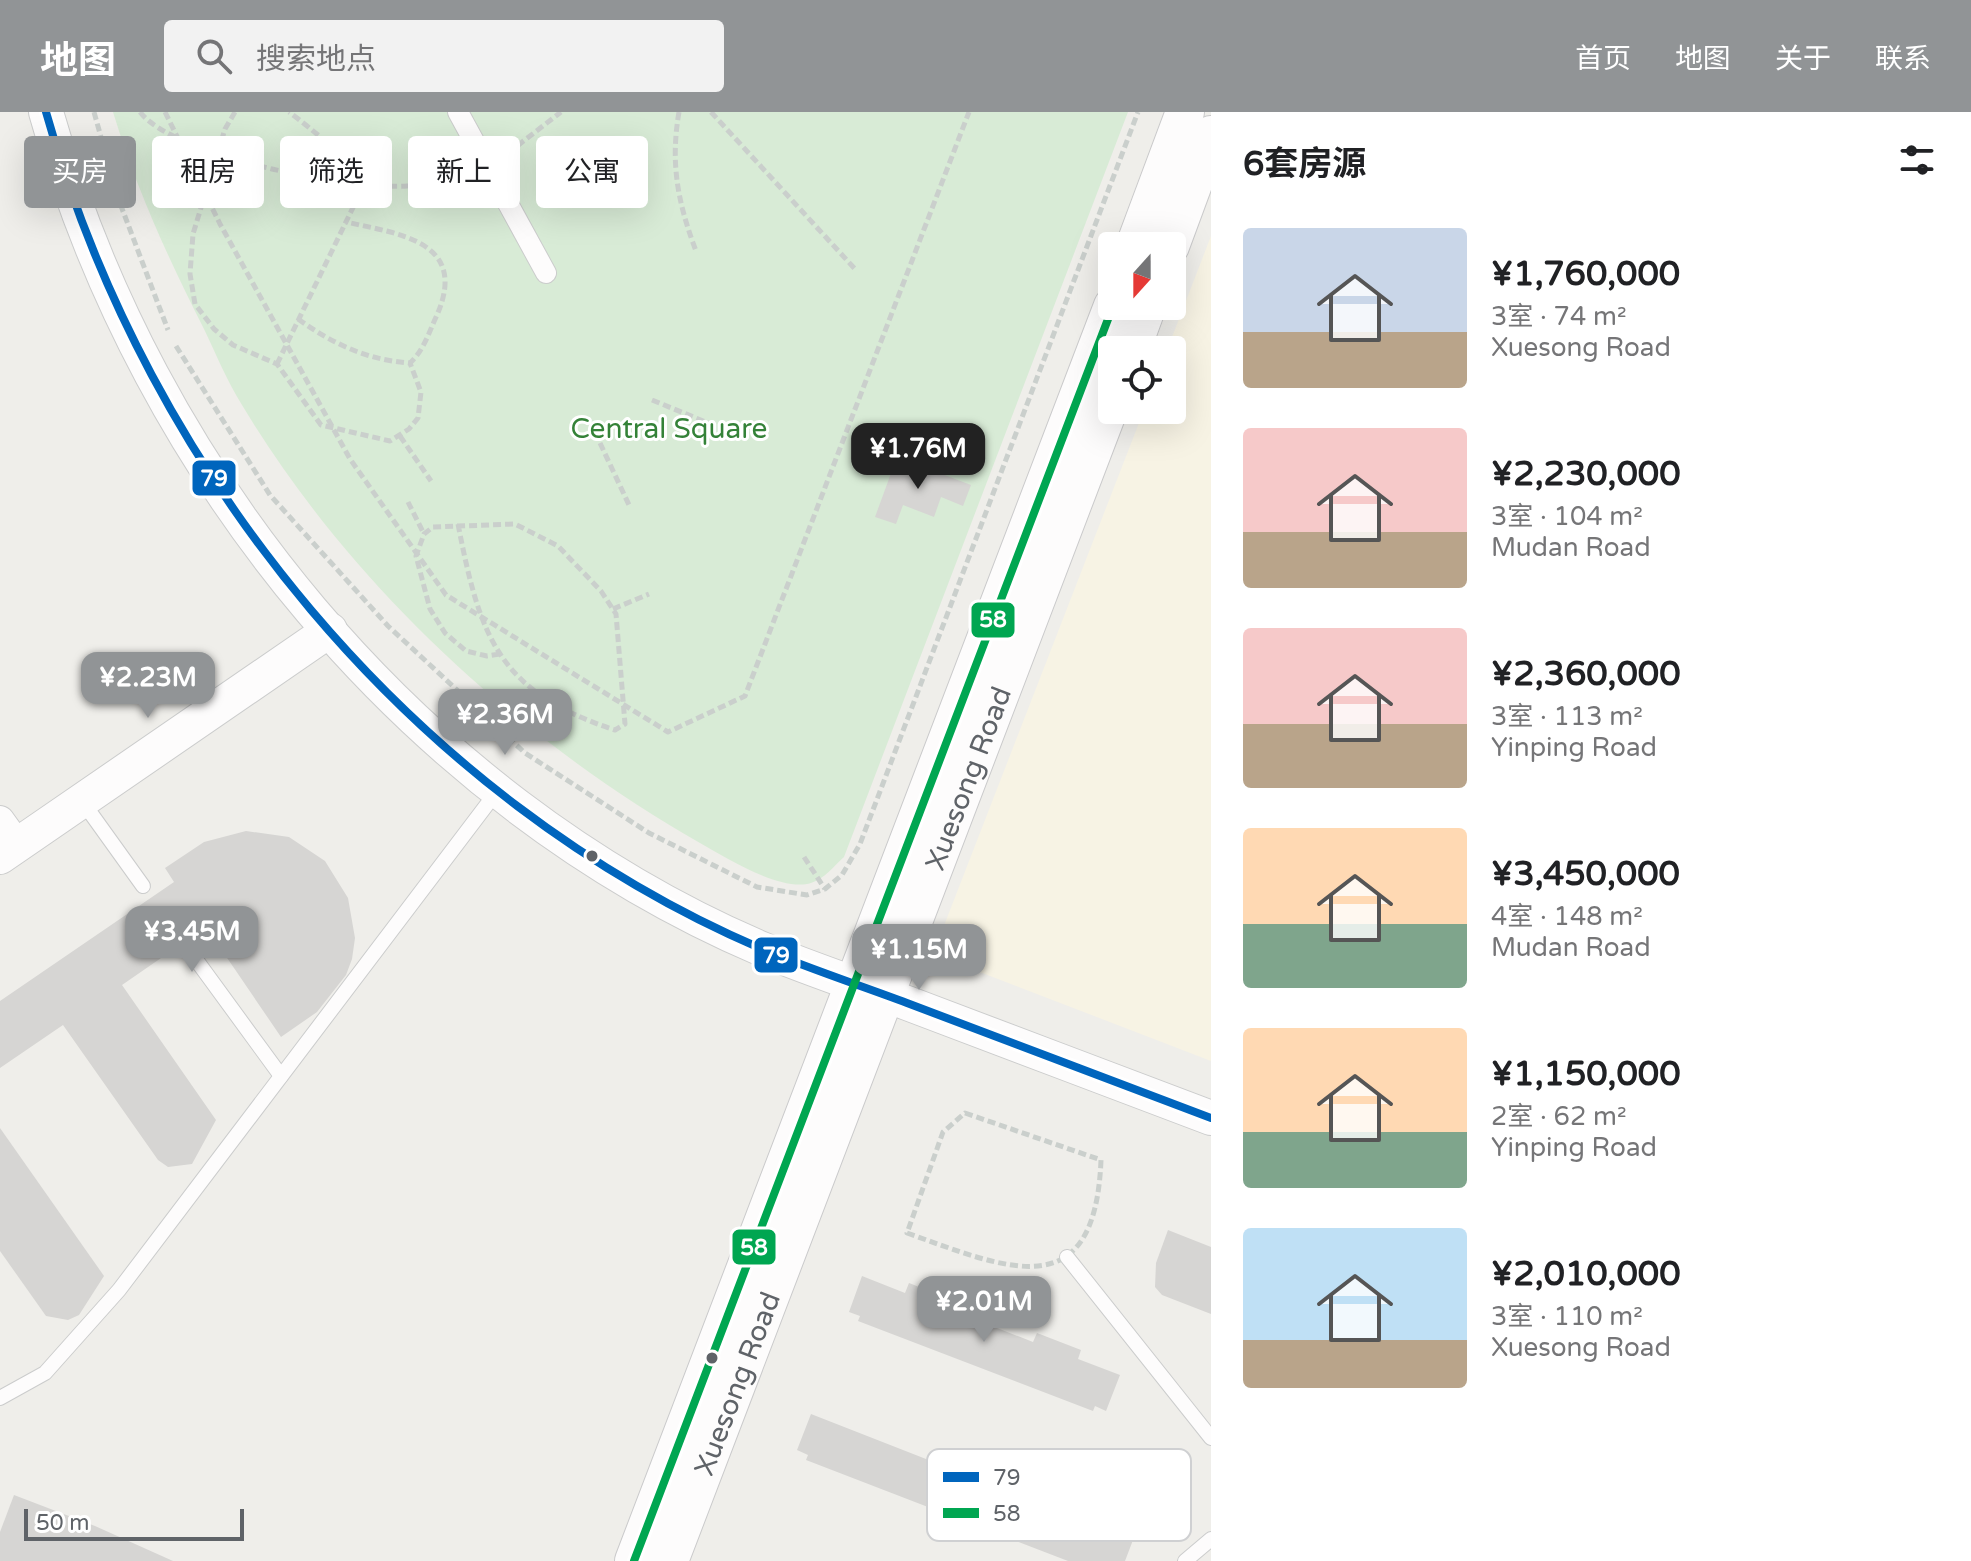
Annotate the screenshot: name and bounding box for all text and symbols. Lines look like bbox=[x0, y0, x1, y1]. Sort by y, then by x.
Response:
search box bbox=[164, 20, 724, 92]
icon: search bbox=[192, 34, 236, 78]
text: 地图 bbox=[40, 38, 116, 84]
text: 搜索地点 bbox=[256, 41, 376, 78]
text: 首页 bbox=[1575, 42, 1631, 76]
text: 地图 bbox=[1675, 42, 1731, 76]
text: 关于 bbox=[1775, 42, 1831, 76]
text: 联系 bbox=[1875, 42, 1931, 76]
chip: 买房 bbox=[24, 136, 136, 208]
chip: 租房 bbox=[152, 136, 264, 208]
chip: 筛选 bbox=[280, 136, 392, 208]
chip: 新上 bbox=[408, 136, 520, 208]
chip: 公寓 bbox=[536, 136, 648, 208]
icon: filters bbox=[1895, 138, 1939, 182]
text: 6套房源 bbox=[1243, 144, 1366, 185]
north arrow bbox=[1098, 232, 1186, 320]
map controls bbox=[1098, 232, 1186, 424]
text: ¥1,760,000 bbox=[1491, 254, 1680, 295]
icon: home bbox=[1307, 260, 1403, 356]
text: 3室 · 74 m² bbox=[1491, 301, 1627, 332]
text: Xuesong Road bbox=[1491, 332, 1671, 363]
button: locate bbox=[1098, 336, 1186, 424]
park label: Central Square bbox=[571, 412, 767, 446]
pin: ¥1.76M bbox=[853, 423, 983, 491]
text: ¥1.76M bbox=[869, 433, 967, 464]
text: ¥2,230,000 bbox=[1491, 454, 1681, 495]
line badge: 79 bbox=[191, 459, 237, 497]
icon: home bbox=[1307, 460, 1403, 556]
text: 79 bbox=[200, 466, 228, 492]
text: 3室 · 104 m² bbox=[1491, 501, 1643, 532]
text: Mudan Road bbox=[1491, 532, 1651, 563]
line badge: 58 bbox=[970, 601, 1016, 639]
text: 58 bbox=[979, 607, 1007, 633]
pin: ¥2.23M bbox=[83, 652, 213, 720]
text: ¥2,360,000 bbox=[1491, 654, 1681, 695]
icon: home bbox=[1307, 660, 1403, 756]
text: ¥2.23M bbox=[99, 662, 197, 693]
street label: Xuesong Road bbox=[918, 682, 1019, 875]
pin: ¥2.36M bbox=[440, 689, 570, 757]
text: ¥2.36M bbox=[456, 699, 554, 730]
text: 3室 · 113 m² bbox=[1491, 701, 1643, 732]
text: Yinping Road bbox=[1491, 732, 1657, 763]
unlabelled marker bbox=[584, 848, 600, 864]
text: ¥3,450,000 bbox=[1491, 854, 1680, 895]
icon: home bbox=[1307, 860, 1403, 956]
text: 4室 · 148 m² bbox=[1491, 901, 1643, 932]
pin: ¥3.45M bbox=[127, 906, 257, 974]
text: ¥3.45M bbox=[143, 916, 241, 947]
pin: ¥1.15M bbox=[854, 924, 984, 992]
text: Mudan Road bbox=[1491, 932, 1651, 963]
text: ¥1.15M bbox=[870, 934, 968, 965]
line badge: 79 bbox=[753, 936, 799, 974]
text: 79 bbox=[762, 943, 790, 969]
text: ¥1,150,000 bbox=[1491, 1054, 1681, 1095]
icon: home bbox=[1307, 1060, 1403, 1156]
text: 2室 · 62 m² bbox=[1491, 1101, 1627, 1132]
text: Yinping Road bbox=[1491, 1132, 1657, 1163]
line badge: 58 bbox=[731, 1228, 777, 1266]
text: 58 bbox=[740, 1235, 768, 1261]
text: ¥2,010,000 bbox=[1491, 1254, 1681, 1295]
icon: home bbox=[1307, 1260, 1403, 1356]
pin: ¥2.01M bbox=[919, 1276, 1049, 1344]
text: ¥2.01M bbox=[935, 1286, 1033, 1317]
street label: Xuesong Road bbox=[687, 1287, 788, 1480]
text: 3室 · 110 m² bbox=[1491, 1301, 1643, 1332]
text: Xuesong Road bbox=[1491, 1332, 1671, 1363]
unlabelled marker bbox=[704, 1350, 720, 1366]
legend bbox=[927, 1449, 1191, 1541]
text: 79 bbox=[993, 1465, 1021, 1491]
text: 58 bbox=[993, 1501, 1021, 1527]
scale bar bbox=[24, 1505, 244, 1541]
text: 50 m bbox=[36, 1510, 90, 1536]

